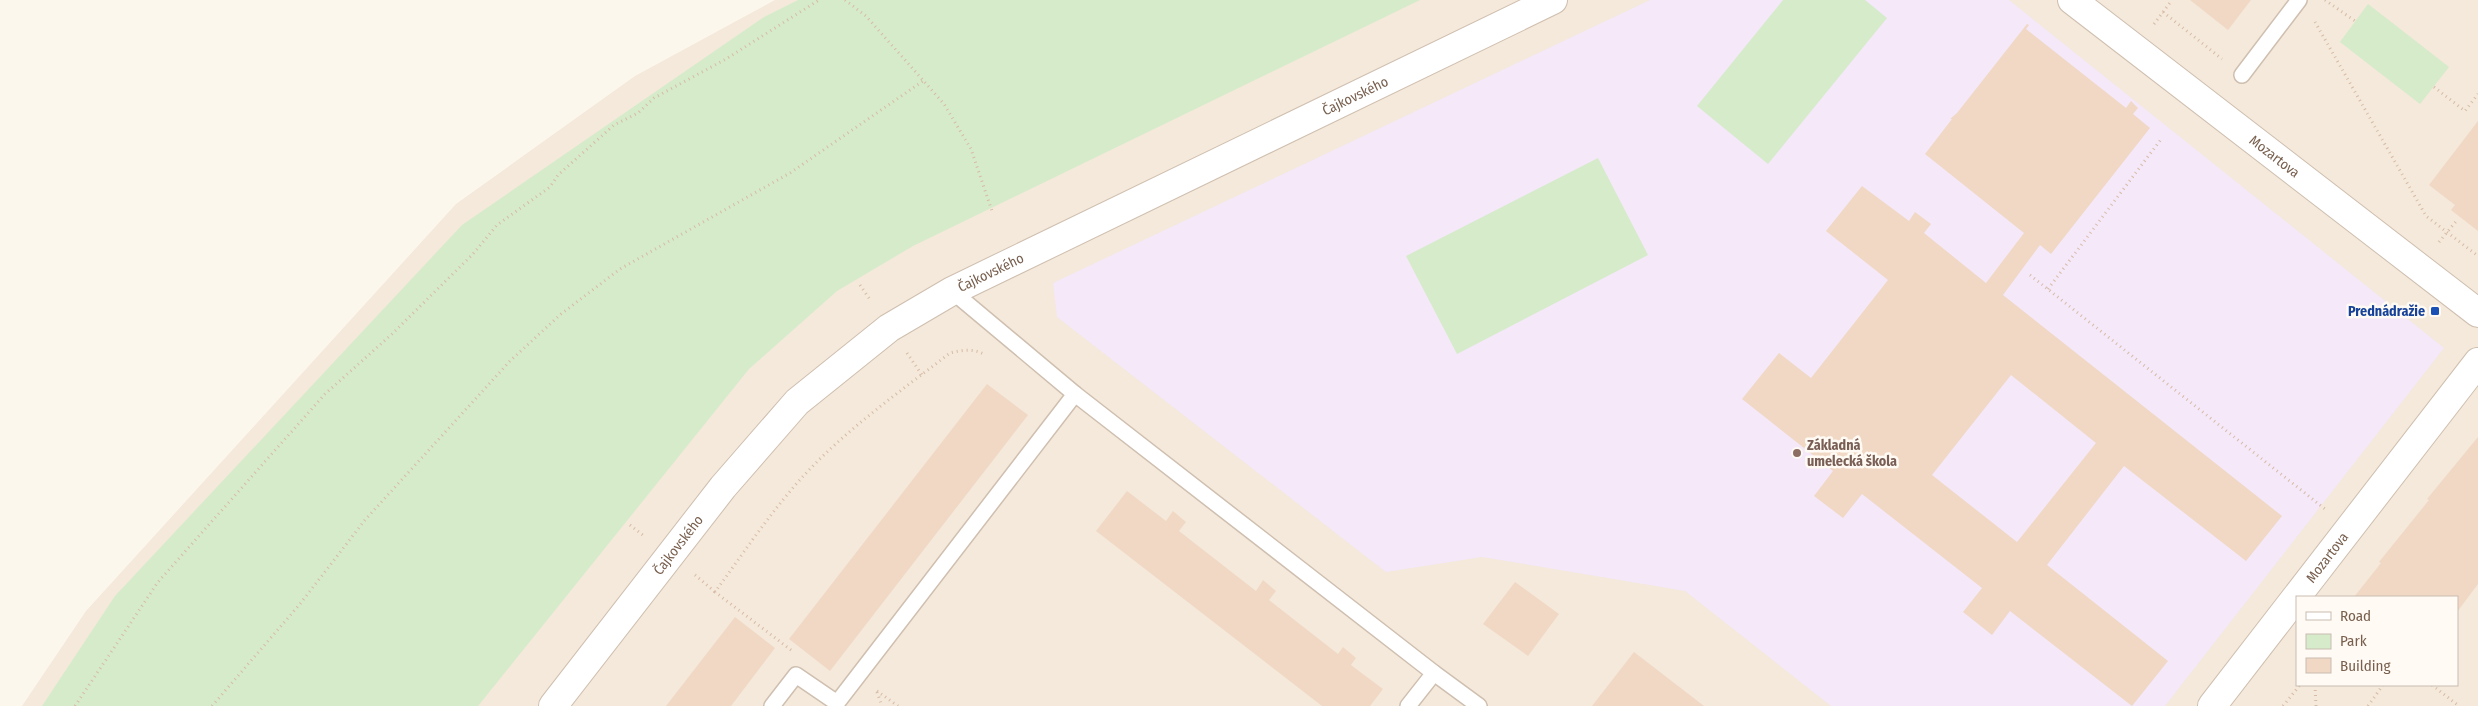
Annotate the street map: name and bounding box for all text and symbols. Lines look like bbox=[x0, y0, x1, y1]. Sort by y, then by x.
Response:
street label: Čajkovského bbox=[1319, 73, 1391, 119]
street label: Mozartova bbox=[2246, 132, 2303, 182]
street label: Čajkovského bbox=[955, 250, 1027, 296]
place label: Prednádražie bbox=[2348, 303, 2425, 320]
marker: Prednádražie bbox=[2429, 305, 2441, 317]
place label: Základná umelecká škola bbox=[1807, 437, 1897, 470]
marker: Základná umelecká škola bbox=[1791, 447, 1803, 459]
street label: Čajkovského bbox=[649, 512, 707, 578]
street label: Mozartova bbox=[2303, 529, 2352, 586]
legend bbox=[2296, 596, 2458, 686]
text: Road bbox=[2340, 607, 2371, 625]
text: Park bbox=[2340, 632, 2367, 650]
text: Building bbox=[2340, 657, 2391, 675]

